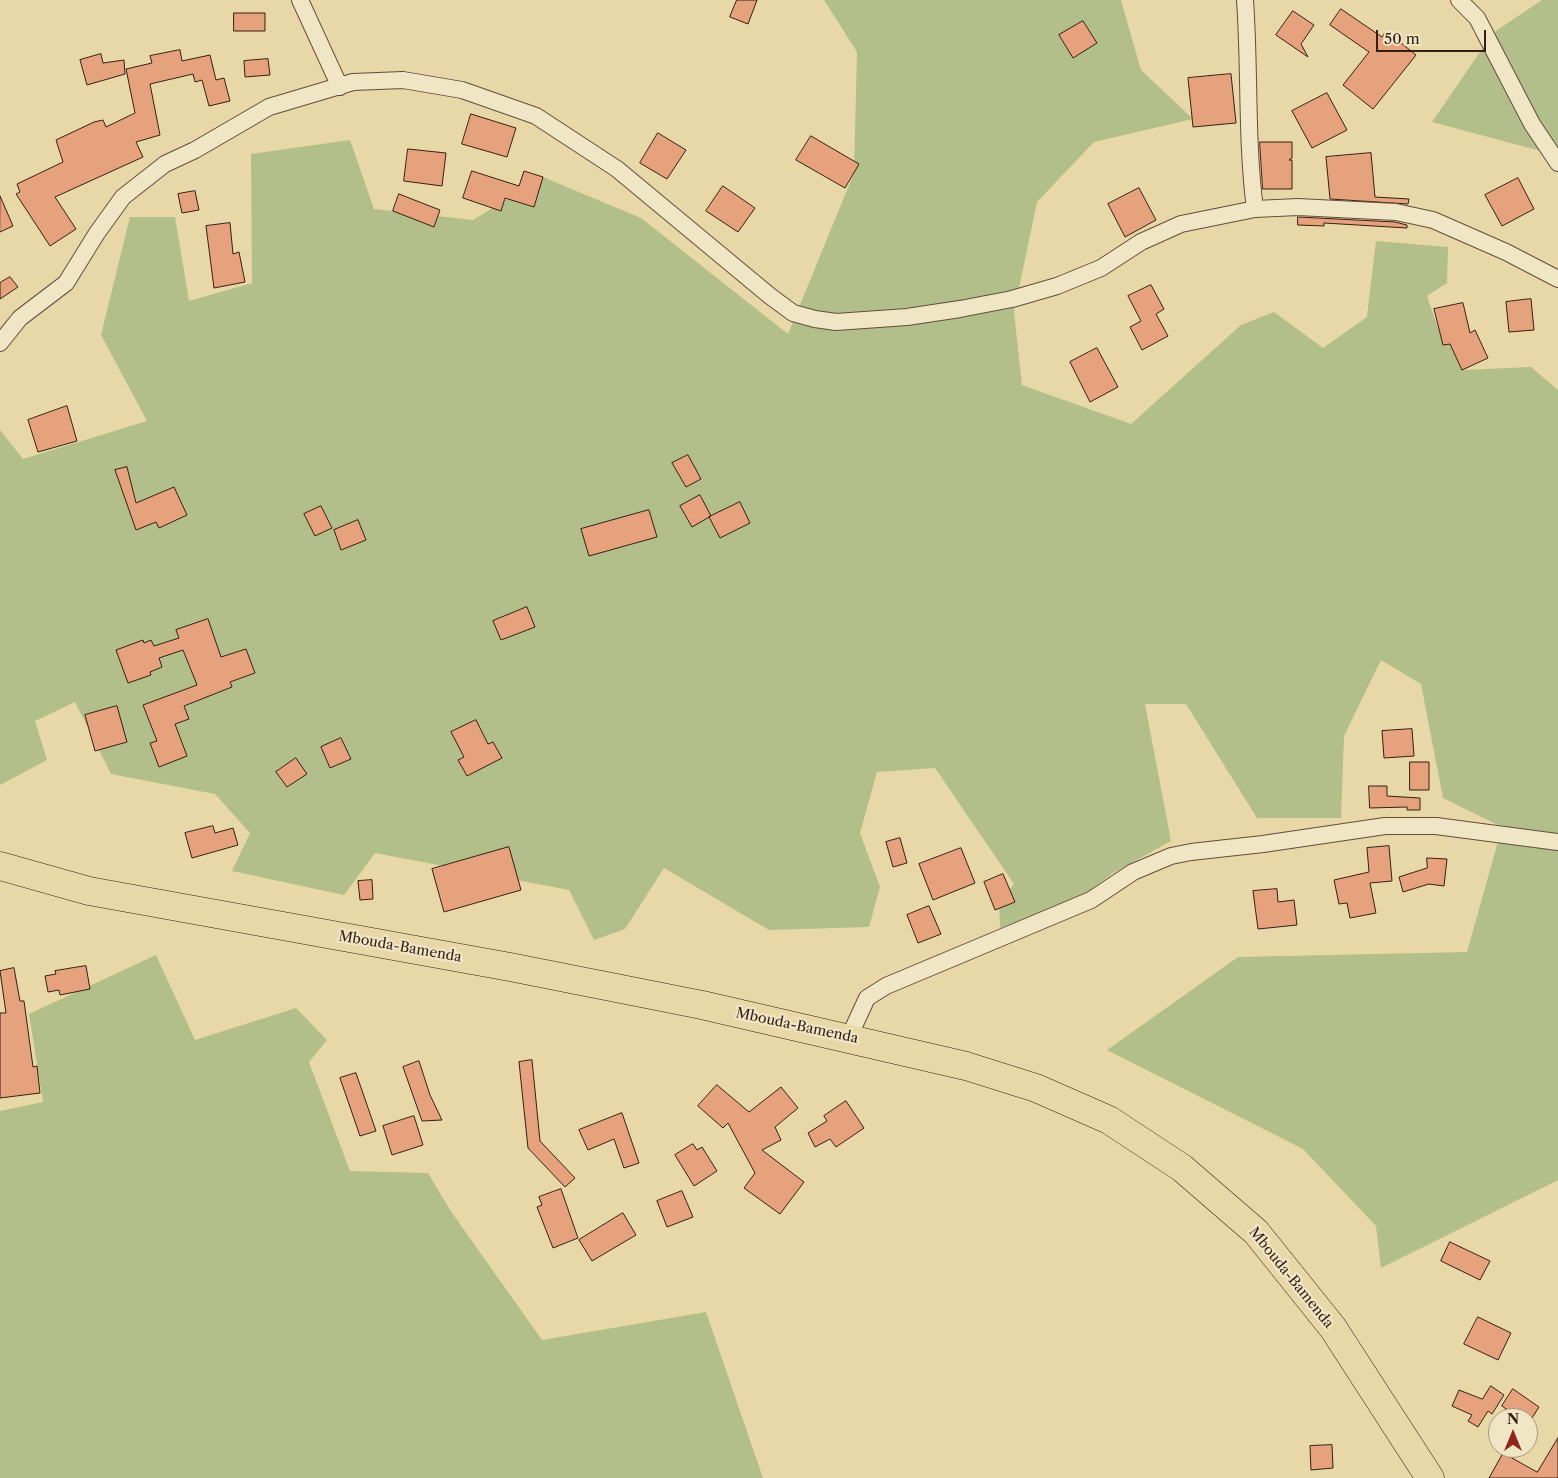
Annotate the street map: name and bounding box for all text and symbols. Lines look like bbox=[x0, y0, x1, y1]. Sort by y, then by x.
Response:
scale bar bbox=[1378, 20, 1488, 52]
text: 50 m bbox=[1384, 29, 1420, 48]
street label: Mbouda-Bamenda bbox=[337, 928, 463, 966]
street label: Mbouda-Bamenda bbox=[734, 1005, 860, 1047]
street label: Mbouda-Bamenda bbox=[1245, 1224, 1337, 1332]
north arrow bbox=[1488, 1408, 1538, 1458]
text: N bbox=[1507, 1410, 1519, 1428]

